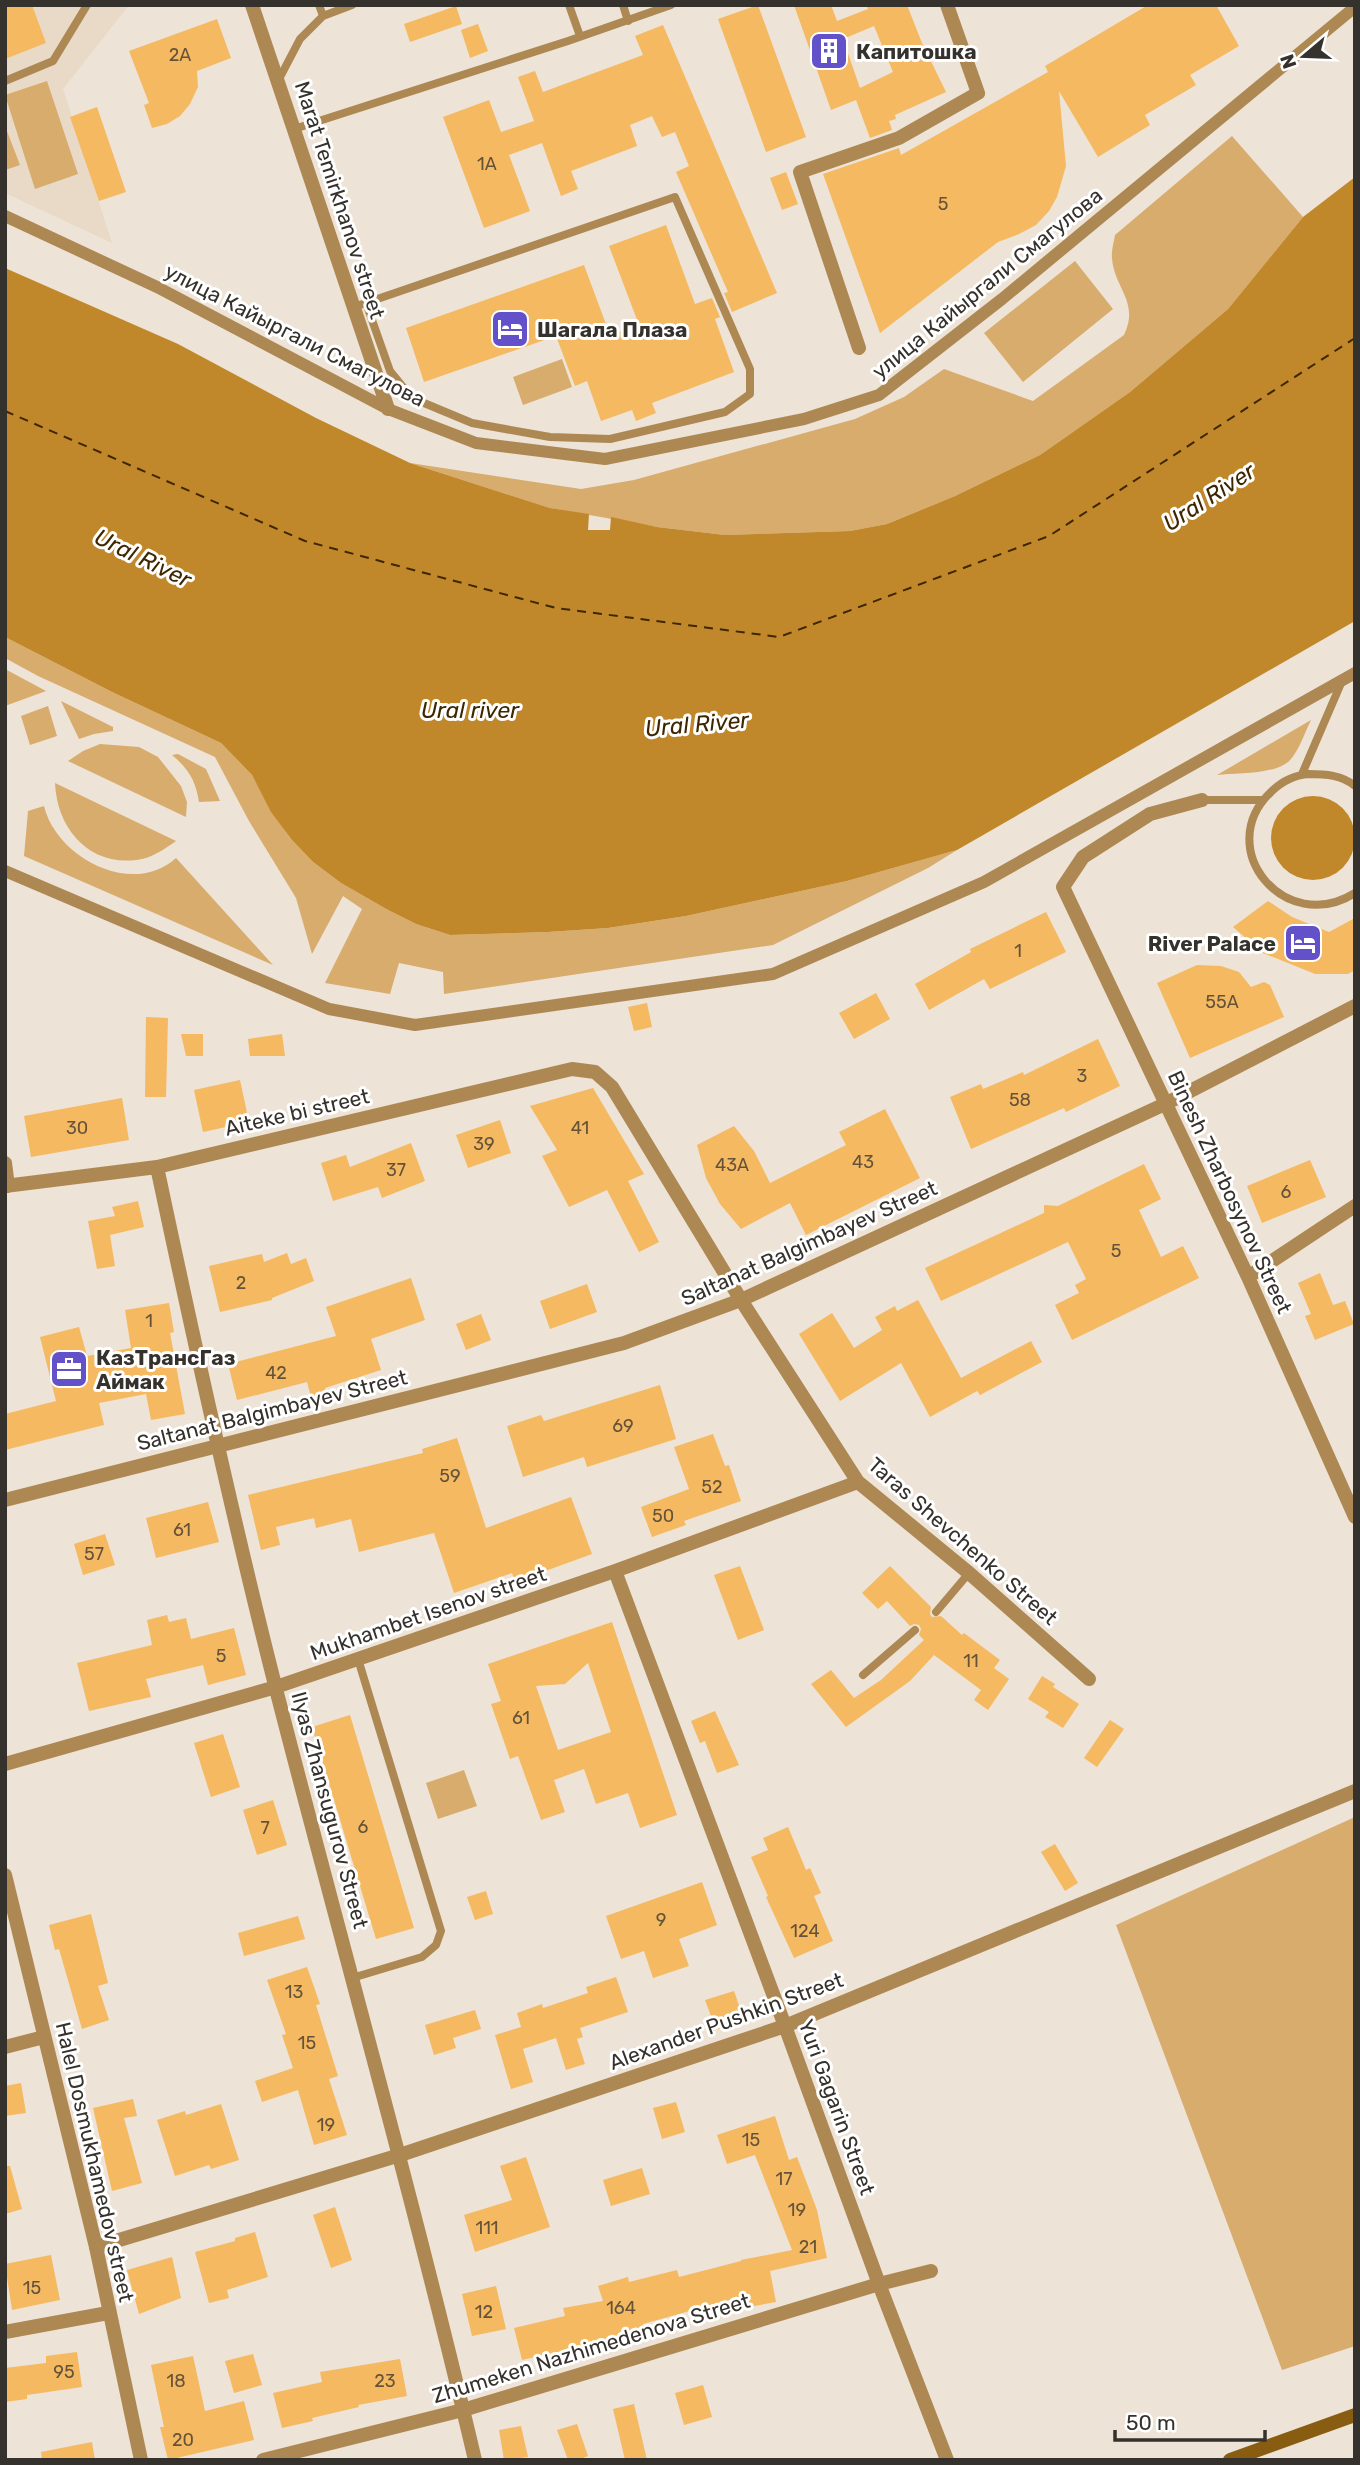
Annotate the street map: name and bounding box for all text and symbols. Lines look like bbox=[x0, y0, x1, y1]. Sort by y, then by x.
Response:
north arrow bbox=[1269, 21, 1339, 91]
building icon: Капитошка bbox=[808, 30, 850, 72]
place label: Капитошка bbox=[856, 39, 977, 64]
house number: 2А bbox=[169, 44, 191, 66]
text: N bbox=[1275, 51, 1301, 72]
street label: Marat Temirkhanov street bbox=[290, 78, 390, 322]
house number: 1А bbox=[477, 153, 497, 175]
street label: улица Кайыргали Смагулова bbox=[867, 182, 1107, 384]
house number: 5 bbox=[938, 193, 948, 215]
street label: улица Кайыргали Смагулова bbox=[161, 258, 429, 412]
hotel icon: Шагала Плаза bbox=[489, 308, 531, 350]
place label: Шагала Плаза bbox=[537, 317, 687, 342]
water label: Ural River bbox=[1158, 456, 1261, 537]
water label: Ural River bbox=[90, 523, 197, 594]
water label: Ural river bbox=[421, 696, 520, 724]
water label: Ural River bbox=[644, 705, 751, 742]
hotel icon: River Palace bbox=[1282, 922, 1324, 964]
place label: River Palace bbox=[1148, 931, 1276, 956]
house number: 1 bbox=[1014, 940, 1022, 962]
house number: 55А bbox=[1205, 991, 1239, 1013]
house number: 3 bbox=[1077, 1065, 1087, 1087]
street label: Binesh Zharbosynov Street bbox=[1163, 1067, 1297, 1317]
street label: Aiteke bi street bbox=[222, 1083, 372, 1141]
house number: 58 bbox=[1009, 1089, 1031, 1111]
house number: 30 bbox=[66, 1117, 88, 1139]
house number: 41 bbox=[571, 1117, 589, 1139]
house number: 39 bbox=[473, 1133, 495, 1155]
house number: 43 bbox=[852, 1151, 874, 1173]
house number: 43А bbox=[715, 1154, 749, 1176]
house number: 37 bbox=[386, 1159, 406, 1181]
street label: Saltanat Balgimbayev Street bbox=[677, 1175, 941, 1311]
house number: 6 bbox=[1281, 1181, 1292, 1203]
house number: 5 bbox=[1111, 1240, 1121, 1262]
house number: 2 bbox=[236, 1272, 246, 1294]
house number: 1 bbox=[145, 1310, 153, 1332]
place label: КазТрансГаз Аймак bbox=[96, 1345, 235, 1394]
office icon: КазТрансГаз Аймак bbox=[48, 1348, 90, 1390]
house number: 42 bbox=[265, 1362, 287, 1384]
street label: Saltanat Balgimbayev Street bbox=[134, 1364, 410, 1456]
house number: 69 bbox=[612, 1415, 634, 1437]
street label: Taras Shevchenko Street bbox=[863, 1452, 1063, 1630]
house number: 59 bbox=[439, 1465, 461, 1487]
house number: 52 bbox=[701, 1476, 723, 1498]
house number: 50 bbox=[652, 1505, 674, 1527]
house number: 61 bbox=[173, 1519, 191, 1541]
house number: 57 bbox=[84, 1543, 104, 1565]
street label: Mukhambet Isenov street bbox=[307, 1561, 549, 1665]
house number: 5 bbox=[216, 1645, 226, 1667]
house number: 11 bbox=[963, 1650, 979, 1672]
street label: Ilyas Zhansugurov Street bbox=[286, 1689, 374, 1931]
house number: 61 bbox=[512, 1707, 530, 1729]
house number: 6 bbox=[358, 1816, 369, 1838]
house number: 7 bbox=[260, 1817, 270, 1839]
house number: 9 bbox=[656, 1909, 666, 1931]
house number: 124 bbox=[790, 1920, 820, 1942]
street label: Alexander Pushkin Street bbox=[606, 1967, 846, 2075]
house number: 13 bbox=[285, 1981, 303, 2003]
street label: Yuri Gagarin Street bbox=[794, 2016, 880, 2198]
street label: Halel Dosmukhamedov street bbox=[51, 2020, 139, 2304]
house number: 15 bbox=[298, 2032, 316, 2054]
house number: 19 bbox=[317, 2114, 335, 2136]
house number: 15 bbox=[742, 2129, 760, 2151]
house number: 17 bbox=[776, 2168, 792, 2190]
house number: 19 bbox=[788, 2199, 806, 2221]
house number: 111 bbox=[475, 2217, 499, 2239]
house number: 21 bbox=[799, 2236, 817, 2258]
house number: 15 bbox=[23, 2277, 41, 2299]
street label: Zhumeken Nazhimedenova Street bbox=[429, 2288, 753, 2408]
house number: 164 bbox=[606, 2297, 636, 2319]
house number: 12 bbox=[475, 2301, 493, 2323]
house number: 95 bbox=[53, 2361, 75, 2383]
house number: 18 bbox=[166, 2370, 186, 2392]
house number: 23 bbox=[374, 2370, 396, 2392]
scale bar bbox=[1115, 2398, 1266, 2442]
text: 50 m bbox=[1126, 2410, 1176, 2435]
house number: 20 bbox=[172, 2429, 194, 2451]

